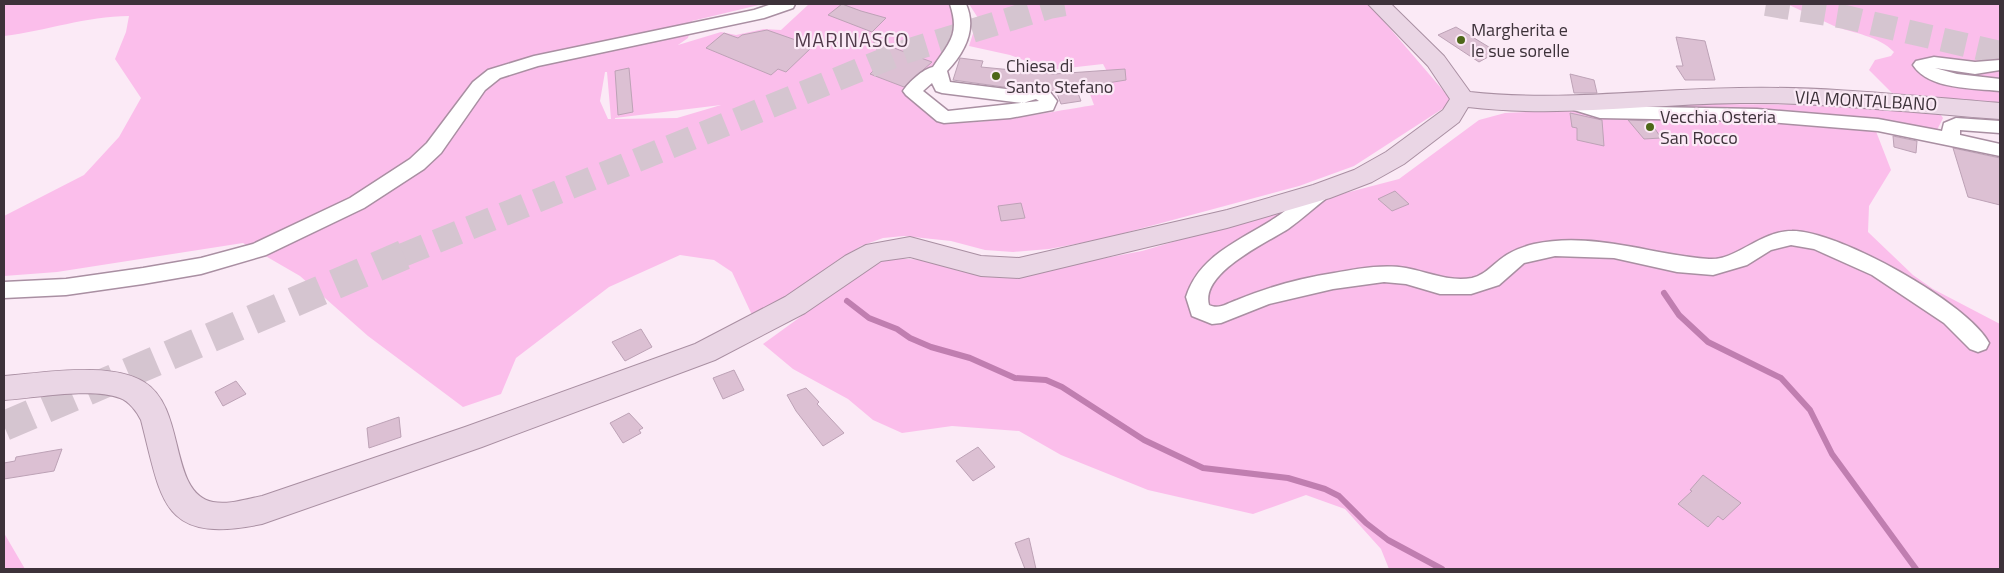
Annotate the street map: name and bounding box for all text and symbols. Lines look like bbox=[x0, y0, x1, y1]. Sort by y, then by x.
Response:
place label: Margherita e le sue sorelle bbox=[1471, 16, 1570, 64]
district label: MARINASCO bbox=[795, 24, 909, 55]
marker: Margherita e le sue sorelle bbox=[1455, 34, 1467, 46]
place label: Chiesa di Santo Stefano bbox=[1006, 52, 1113, 100]
marker: Chiesa di Santo Stefano bbox=[990, 70, 1002, 82]
street label: VIA MONTALBANO bbox=[1794, 83, 1938, 118]
place label: Vecchia Osteria San Rocco bbox=[1660, 103, 1776, 151]
marker: Vecchia Osteria San Rocco bbox=[1644, 121, 1656, 133]

